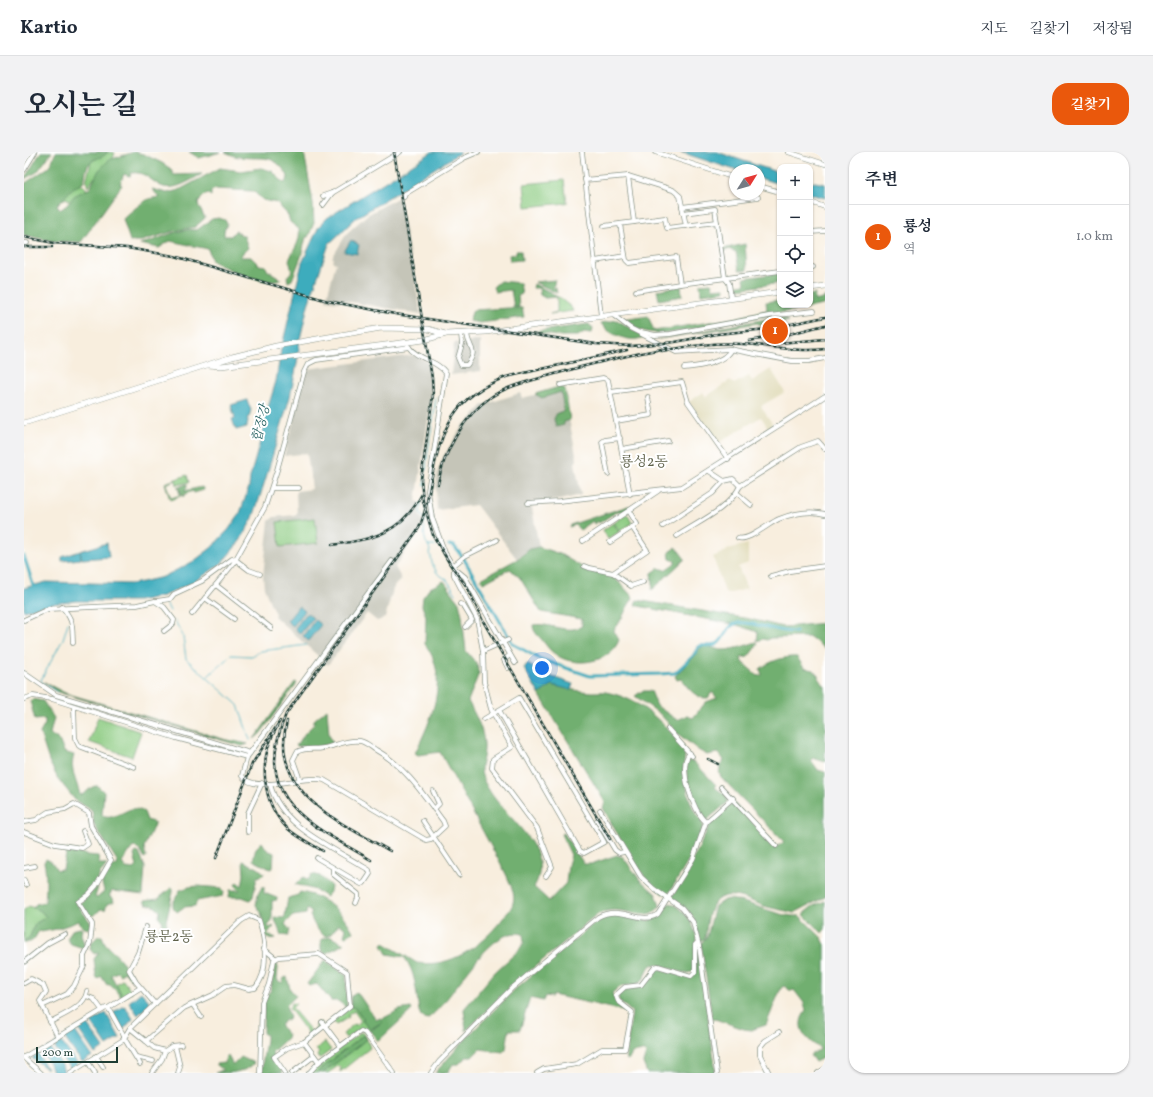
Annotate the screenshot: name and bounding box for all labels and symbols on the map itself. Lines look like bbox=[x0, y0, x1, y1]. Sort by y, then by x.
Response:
north arrow bbox=[729, 164, 765, 200]
pin: 1 bbox=[762, 316, 788, 346]
water label: 합장강 bbox=[249, 401, 276, 444]
district label: 룡성2동 bbox=[620, 453, 669, 472]
your location bbox=[532, 658, 552, 678]
district label: 룡문2동 bbox=[145, 928, 194, 947]
scale bar bbox=[36, 1045, 118, 1064]

